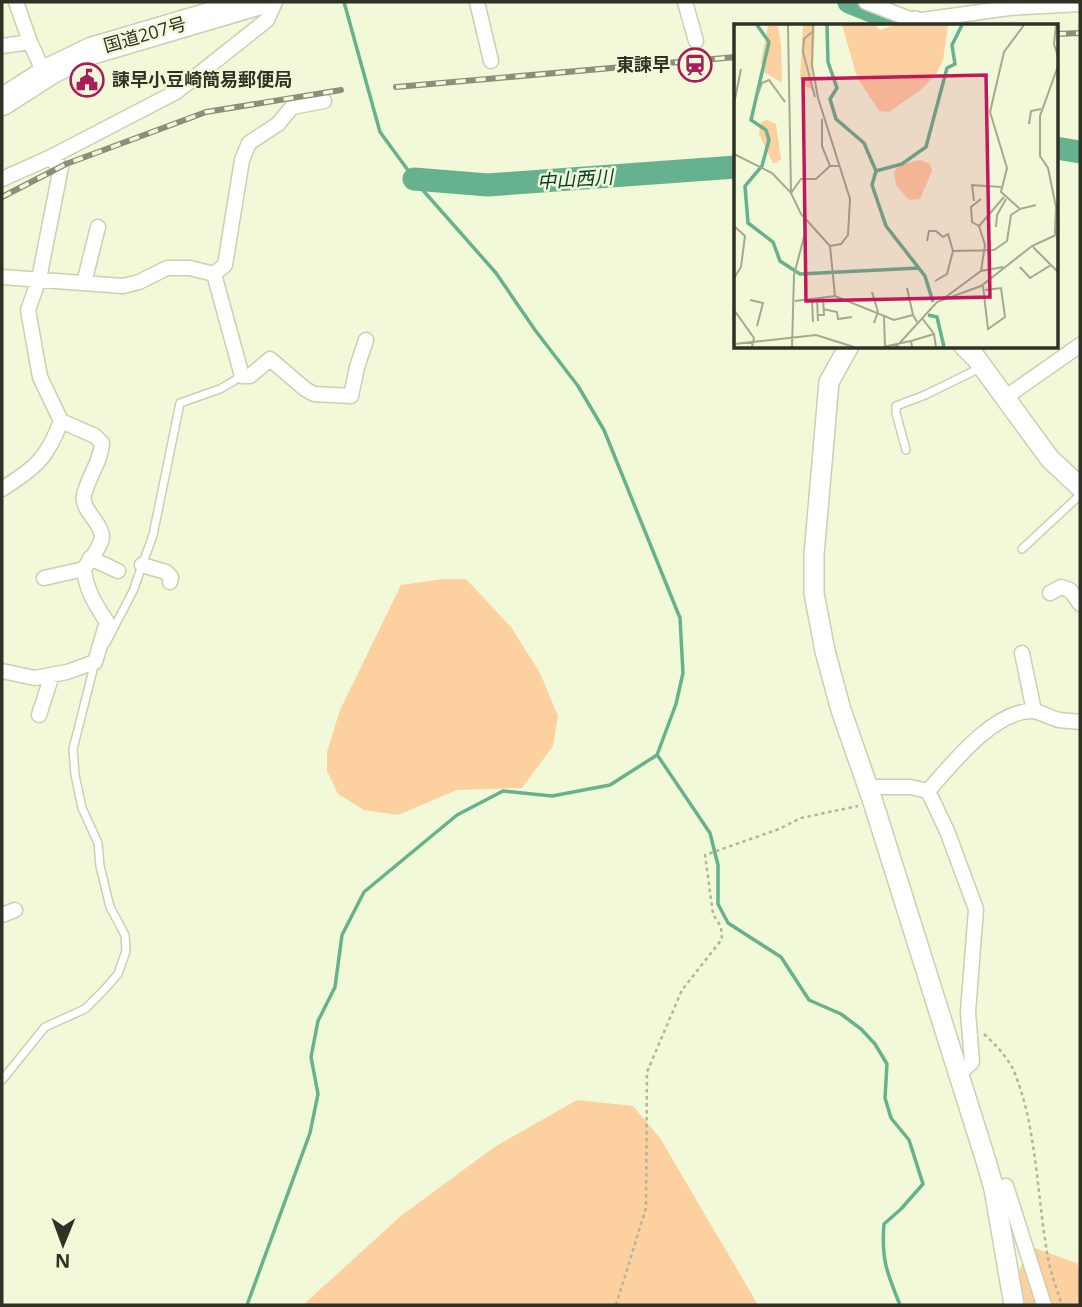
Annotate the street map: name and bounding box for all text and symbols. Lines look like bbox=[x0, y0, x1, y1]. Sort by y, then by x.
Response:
street label: 国道207号 bbox=[101, 11, 189, 57]
inset map bbox=[734, 24, 1058, 348]
station icon: 東諫早 bbox=[676, 46, 714, 84]
place label: 東諫早 bbox=[616, 52, 670, 76]
public building icon: 諫早小豆崎簡易郵便局 bbox=[68, 61, 106, 99]
place label: 諫早小豆崎簡易郵便局 bbox=[112, 67, 292, 91]
water label: 中山西川 bbox=[536, 163, 616, 195]
north arrow bbox=[28, 1209, 98, 1279]
text: N bbox=[55, 1248, 71, 1274]

